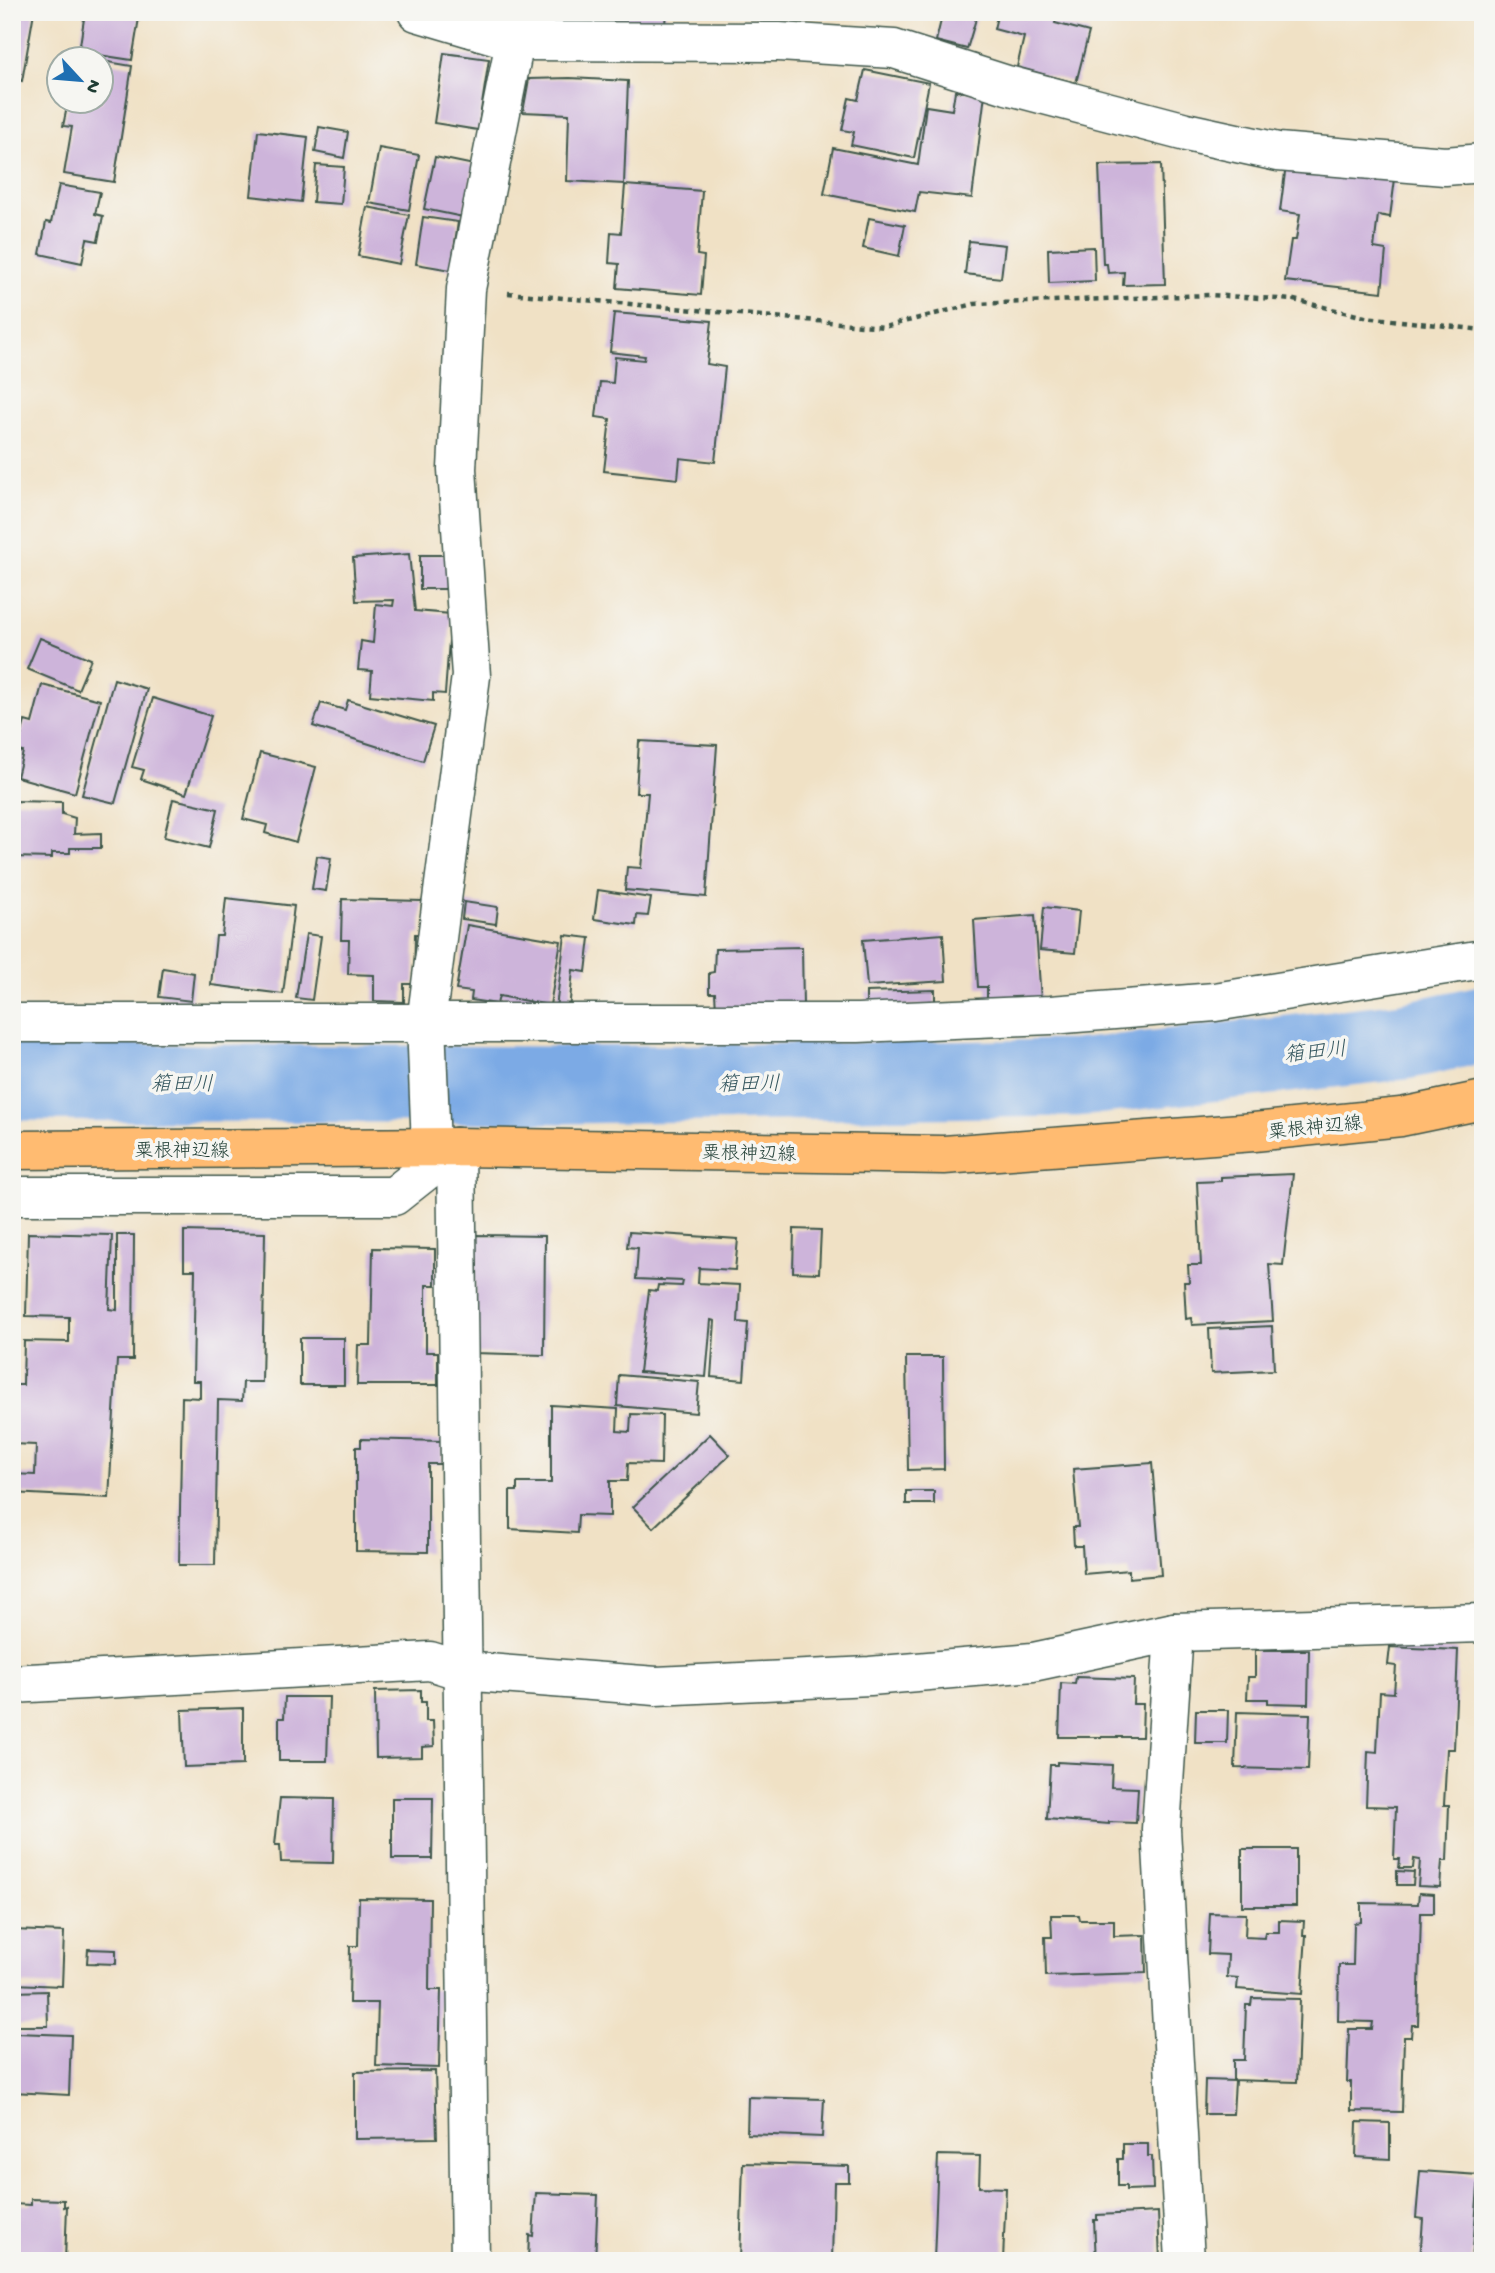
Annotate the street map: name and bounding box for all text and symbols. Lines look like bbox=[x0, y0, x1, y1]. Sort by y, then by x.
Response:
north arrow bbox=[46, 46, 116, 116]
text: N bbox=[79, 75, 105, 97]
water label: 箱田川 bbox=[1283, 1038, 1348, 1070]
water label: 箱田川 bbox=[717, 1072, 781, 1100]
water label: 箱田川 bbox=[151, 1073, 214, 1099]
street label: 粟根神辺線 bbox=[1267, 1112, 1364, 1146]
street label: 粟根神辺線 bbox=[134, 1140, 230, 1164]
street label: 粟根神辺線 bbox=[701, 1142, 797, 1168]

